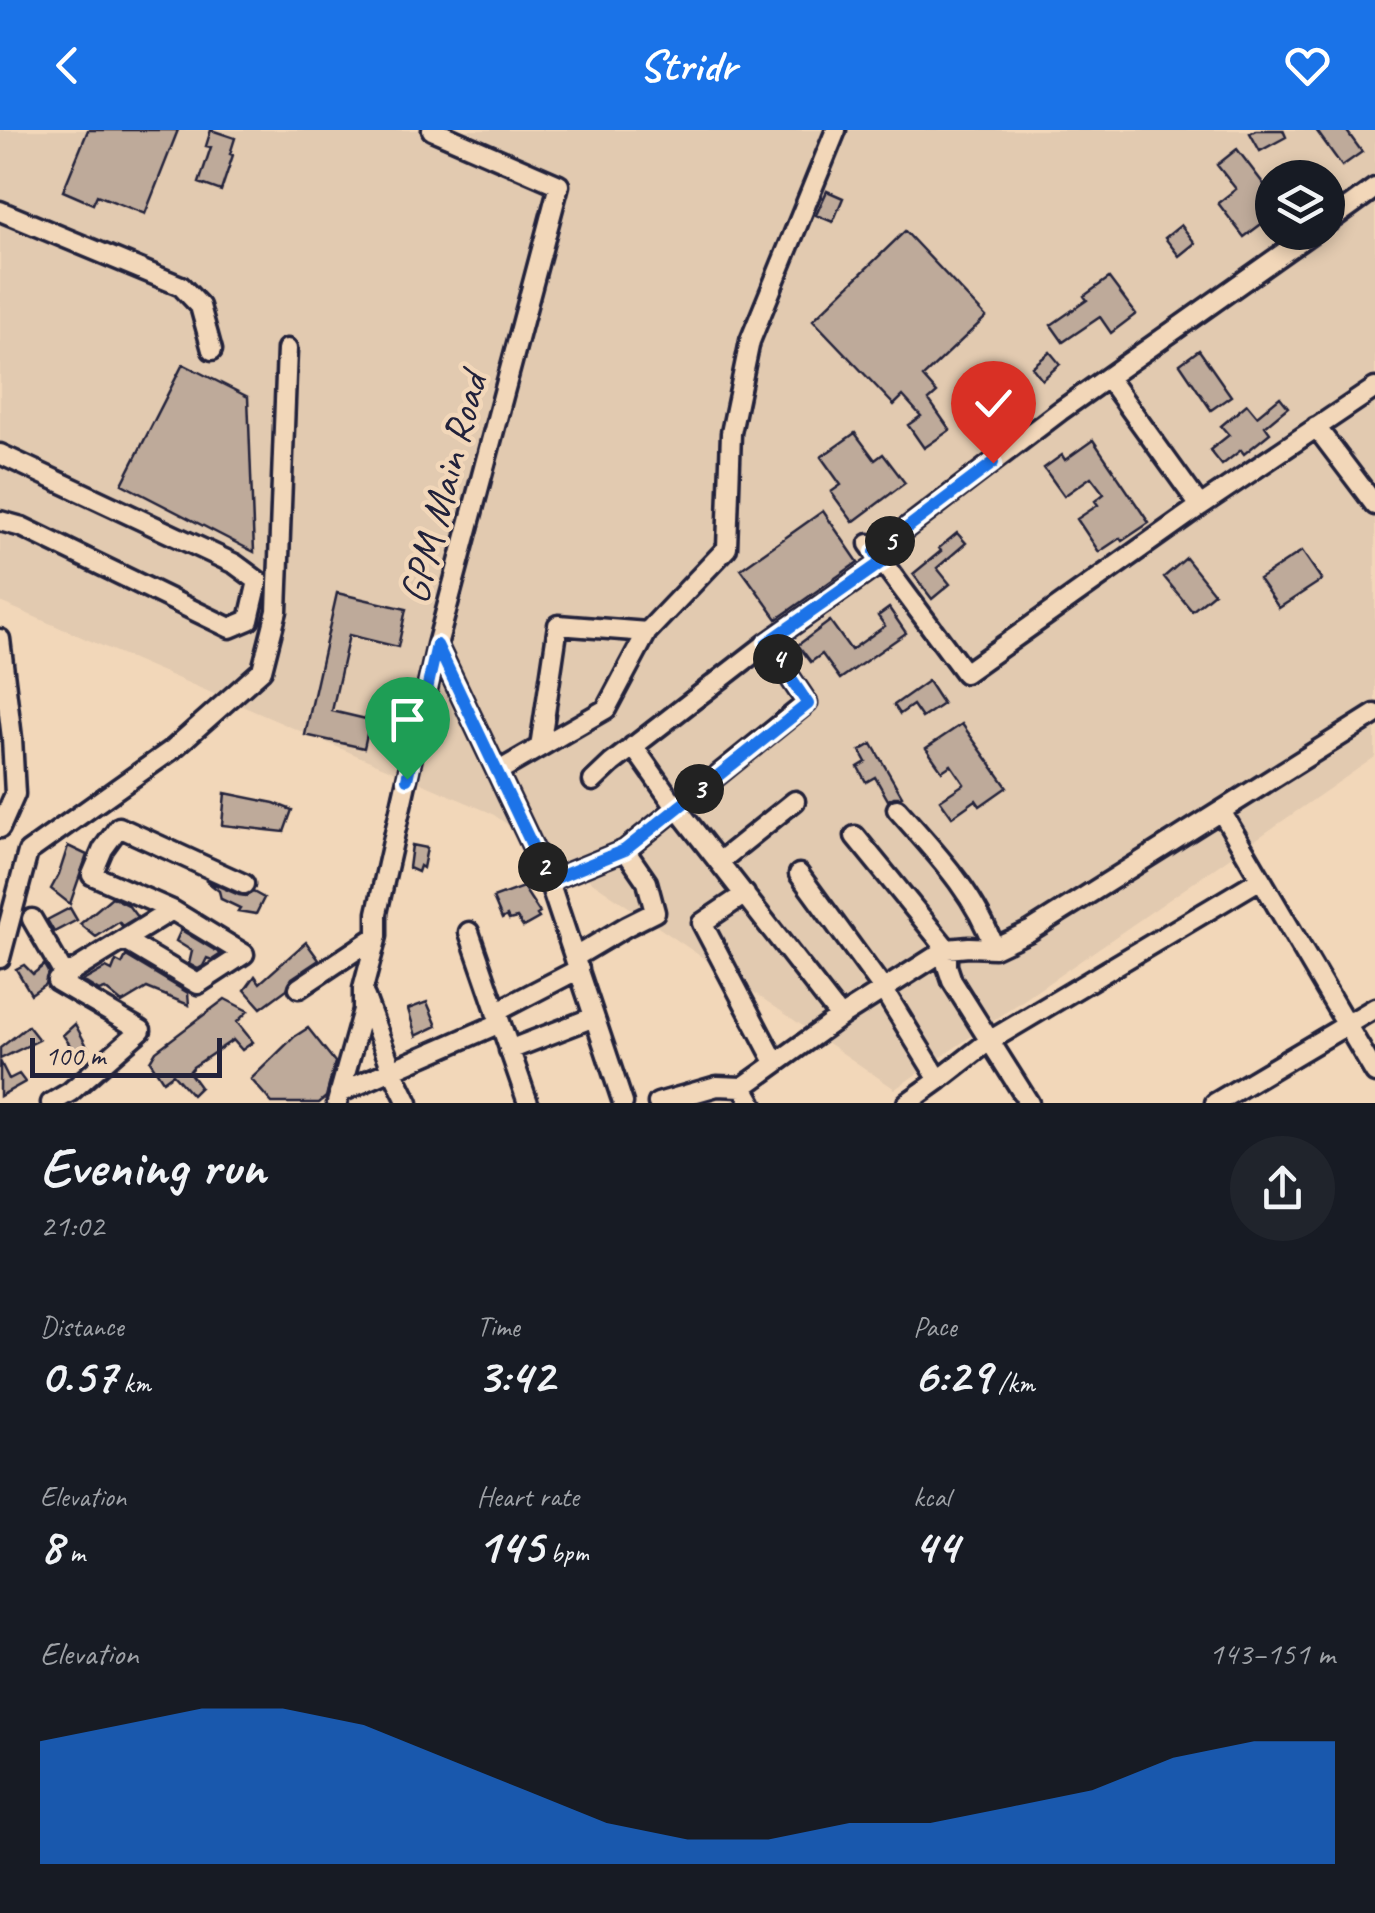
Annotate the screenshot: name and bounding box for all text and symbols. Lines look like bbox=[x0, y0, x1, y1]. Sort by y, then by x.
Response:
text: Stridr bbox=[639, 37, 736, 94]
icon: back bbox=[40, 38, 95, 93]
icon: heart bbox=[1280, 38, 1335, 93]
map controls bbox=[1255, 160, 1345, 250]
button: layers bbox=[1255, 160, 1345, 250]
street label: GPM Main Road bbox=[387, 361, 501, 609]
pin bbox=[951, 361, 1036, 464]
icon: check bbox=[966, 376, 1021, 431]
pin: 5 bbox=[865, 516, 915, 566]
text: 5 bbox=[884, 523, 896, 558]
pin: 4 bbox=[753, 634, 803, 684]
text: 4 bbox=[772, 641, 784, 676]
pin bbox=[365, 677, 450, 780]
icon: arrive bbox=[380, 692, 435, 747]
pin: 3 bbox=[674, 764, 724, 814]
text: 3 bbox=[693, 771, 705, 806]
pin: 2 bbox=[518, 842, 568, 892]
text: 2 bbox=[537, 849, 549, 884]
scale bar bbox=[30, 1033, 222, 1078]
text: 100 m bbox=[45, 1038, 105, 1073]
text: Evening run bbox=[40, 1132, 265, 1202]
button: share bbox=[1230, 1136, 1335, 1241]
text: 21:02 bbox=[40, 1205, 104, 1246]
text: Distance bbox=[40, 1309, 124, 1344]
text: Time bbox=[477, 1309, 520, 1344]
text: Pace bbox=[913, 1309, 956, 1344]
text: 0.57 bbox=[40, 1344, 116, 1407]
text: 3:42 bbox=[477, 1344, 554, 1407]
text: 6:29 bbox=[913, 1344, 991, 1407]
text: km bbox=[116, 1365, 151, 1400]
text: /km bbox=[991, 1365, 1035, 1400]
text: Elevation bbox=[40, 1479, 126, 1514]
text: Heart rate bbox=[477, 1479, 579, 1514]
text: kcal bbox=[913, 1479, 950, 1514]
text: 8 bbox=[40, 1514, 63, 1577]
text: 145 bbox=[477, 1514, 543, 1577]
text: 44 bbox=[913, 1514, 958, 1577]
text: m bbox=[63, 1535, 85, 1570]
text: bpm bbox=[543, 1535, 589, 1570]
text: Elevation bbox=[40, 1633, 138, 1674]
text: 143–151 m bbox=[1209, 1633, 1335, 1674]

